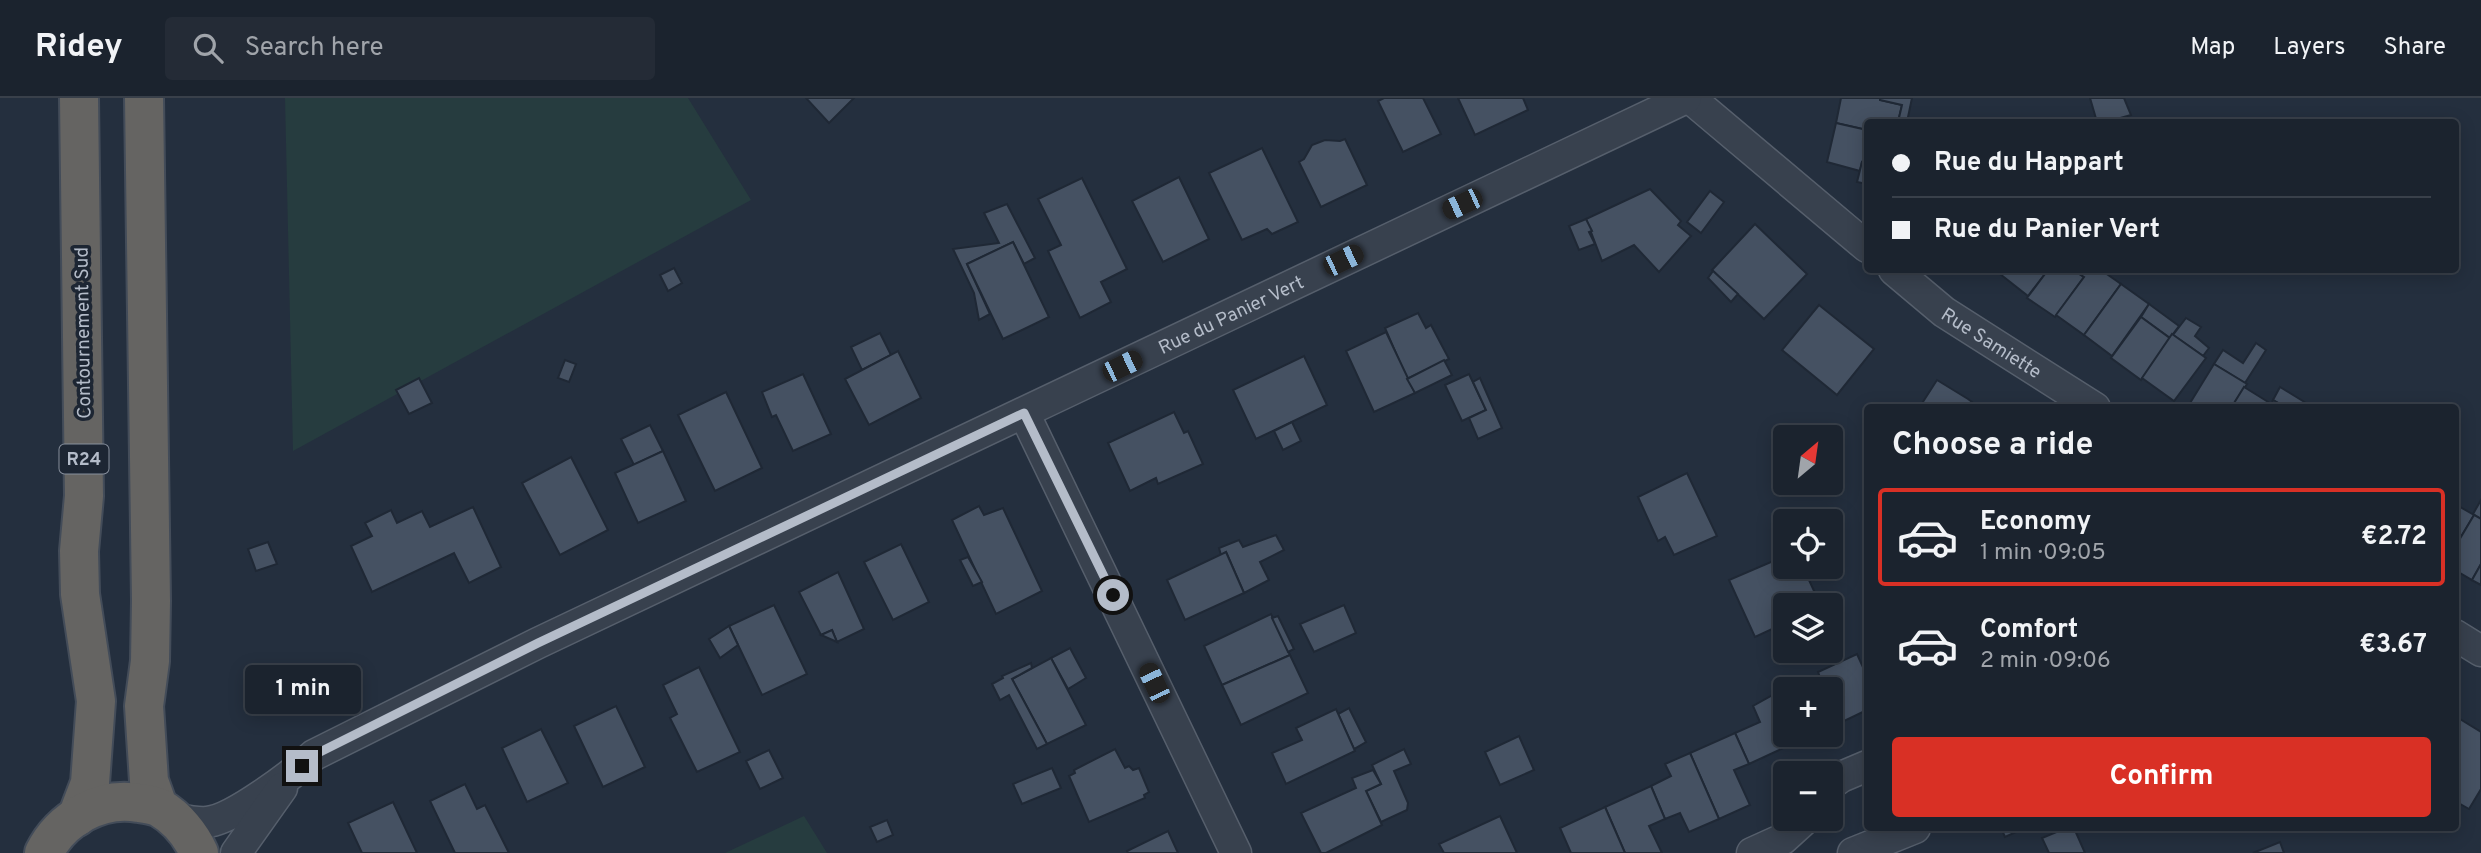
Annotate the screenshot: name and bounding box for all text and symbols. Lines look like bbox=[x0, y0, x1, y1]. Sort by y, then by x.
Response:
search box bbox=[165, 17, 655, 80]
text: Ridey bbox=[35, 27, 123, 69]
icon: search bbox=[189, 29, 227, 67]
text: Search here bbox=[245, 32, 384, 65]
text: Map bbox=[2190, 33, 2235, 63]
text: Layers bbox=[2273, 33, 2345, 63]
text: Share bbox=[2383, 33, 2446, 63]
text: Rue du Happart bbox=[1934, 147, 2124, 180]
car bbox=[1439, 186, 1486, 222]
text: Rue du Panier Vert bbox=[1934, 214, 2160, 247]
car bbox=[1320, 241, 1367, 279]
street label: Contournement Sud bbox=[71, 247, 97, 419]
street label: Rue du Panier Vert bbox=[1155, 271, 1308, 361]
street label: Rue Samiette bbox=[1936, 303, 2045, 385]
car bbox=[1099, 347, 1146, 385]
north arrow bbox=[1773, 425, 1843, 495]
map controls bbox=[1773, 425, 1843, 831]
text: Choose a ride bbox=[1892, 426, 2093, 466]
road number: R24 bbox=[60, 444, 108, 474]
icon: car bbox=[1896, 506, 1959, 569]
text: Economy bbox=[1980, 506, 2091, 539]
button: locate bbox=[1773, 509, 1843, 579]
text: €2.72 bbox=[2361, 521, 2427, 554]
text: 1 min · 09:05 bbox=[1980, 539, 2106, 568]
route start bbox=[1097, 579, 1129, 611]
button: layers bbox=[1773, 593, 1843, 663]
icon: car bbox=[1896, 614, 1959, 677]
text: Comfort bbox=[1980, 614, 2078, 647]
text: €3.67 bbox=[2359, 629, 2427, 662]
text: 2 min · 09:06 bbox=[1980, 647, 2111, 676]
car bbox=[1136, 660, 1173, 706]
callout: 1 min bbox=[244, 664, 360, 714]
text: 1 min bbox=[275, 675, 331, 704]
button: + bbox=[1773, 677, 1843, 747]
button: Confirm bbox=[1892, 737, 2431, 817]
route end bbox=[286, 750, 318, 782]
button: − bbox=[1773, 761, 1843, 831]

